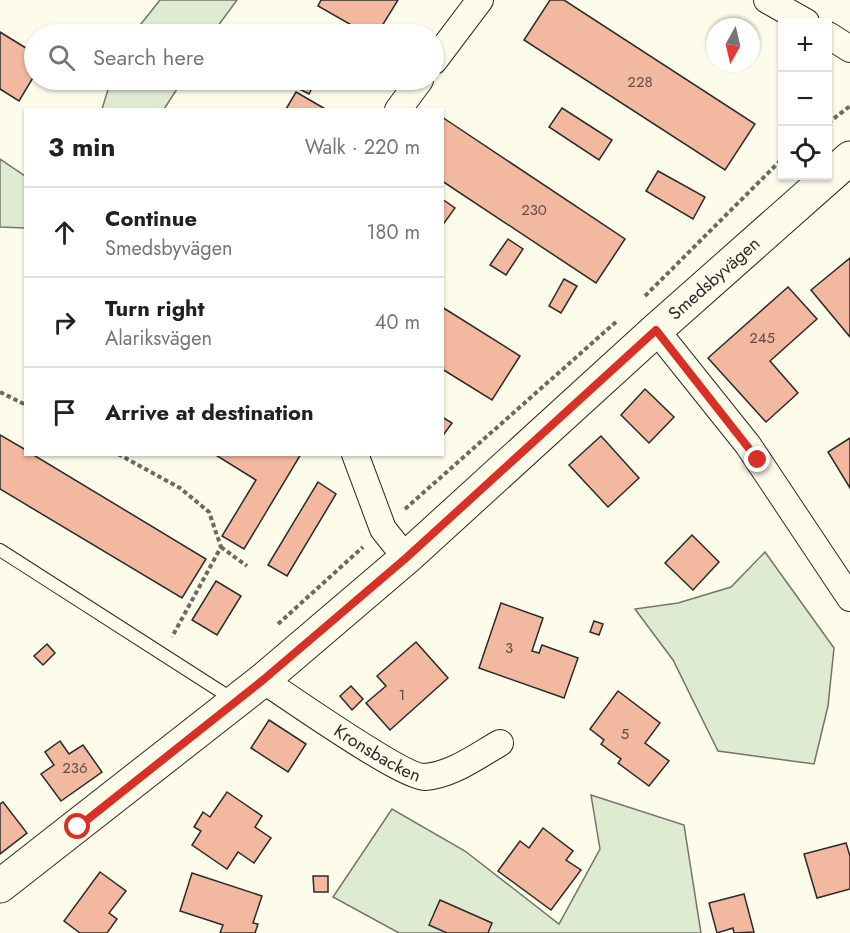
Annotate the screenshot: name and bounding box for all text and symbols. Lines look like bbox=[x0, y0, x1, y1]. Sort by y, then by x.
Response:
north arrow bbox=[706, 18, 760, 72]
map controls bbox=[778, 18, 832, 180]
button: + bbox=[778, 18, 832, 72]
search box bbox=[24, 24, 444, 90]
icon: search bbox=[45, 41, 78, 74]
text: Search here bbox=[93, 41, 204, 73]
house number: 228 bbox=[627, 71, 653, 93]
button: − bbox=[778, 72, 832, 126]
button: locate bbox=[778, 126, 832, 180]
text: 3 min bbox=[48, 128, 115, 166]
text: Walk · 220 m bbox=[305, 133, 420, 162]
house number: 230 bbox=[521, 199, 547, 221]
text: Continue bbox=[105, 202, 197, 234]
icon: ahead bbox=[48, 216, 81, 249]
text: 180 m bbox=[366, 218, 420, 247]
street label: Smedsbyvägen bbox=[662, 231, 766, 326]
text: Smedsbyvägen bbox=[105, 234, 233, 263]
text: Turn right bbox=[105, 292, 205, 324]
icon: right bbox=[48, 306, 81, 339]
text: 40 m bbox=[375, 308, 420, 337]
text: Alariksvägen bbox=[105, 324, 212, 353]
house number: 245 bbox=[749, 327, 775, 349]
icon: arrive bbox=[48, 396, 81, 429]
text: Arrive at destination bbox=[105, 396, 314, 428]
route end bbox=[744, 446, 770, 472]
house number: 3 bbox=[505, 637, 513, 659]
house number: 1 bbox=[399, 684, 405, 706]
street label: Kronsbacken bbox=[329, 718, 425, 789]
house number: 5 bbox=[621, 723, 629, 745]
house number: 236 bbox=[62, 757, 88, 779]
route start bbox=[64, 813, 90, 839]

